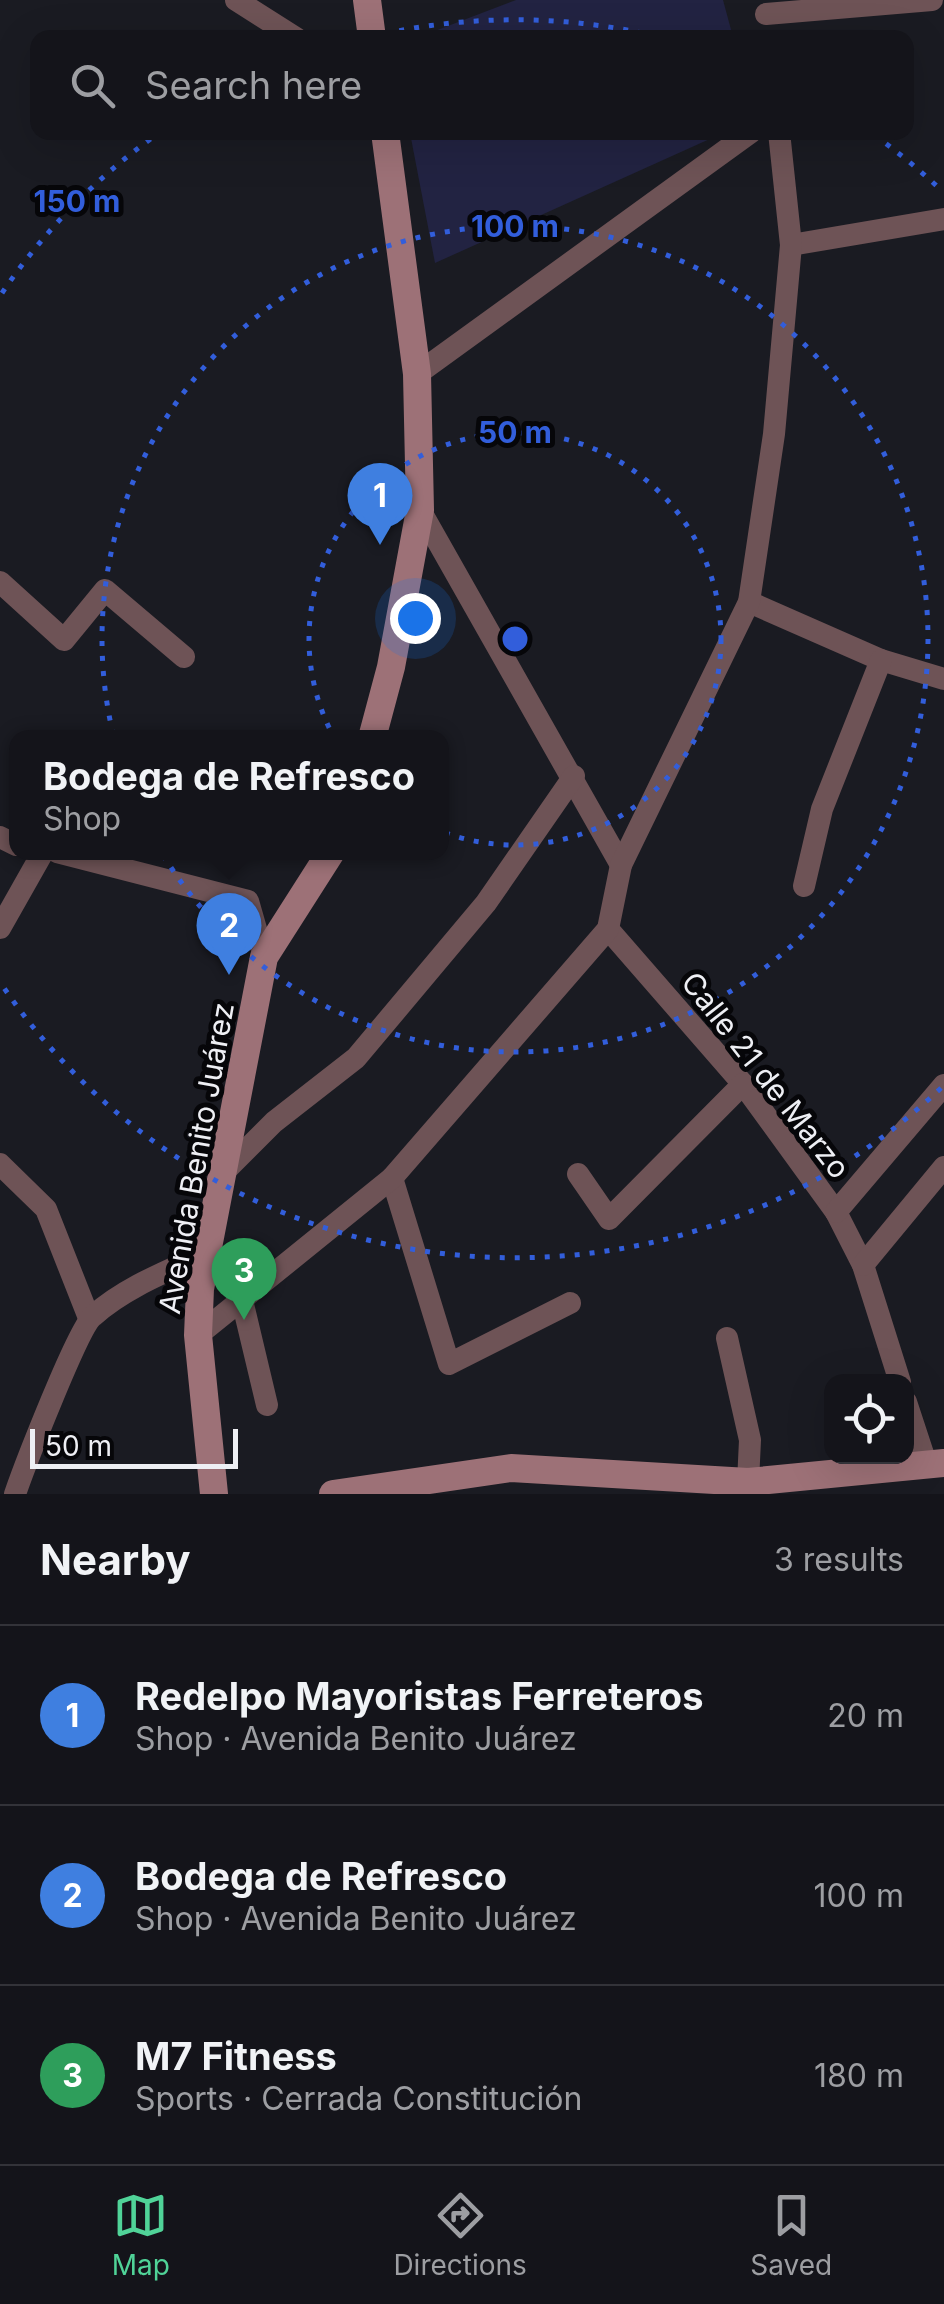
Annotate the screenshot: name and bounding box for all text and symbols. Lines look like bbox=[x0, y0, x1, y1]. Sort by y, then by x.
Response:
search box bbox=[30, 30, 914, 140]
icon: search bbox=[65, 58, 120, 113]
text: Search here bbox=[145, 62, 362, 108]
text: 150 m bbox=[34, 183, 120, 219]
text: 100 m bbox=[471, 208, 559, 244]
text: 50 m bbox=[478, 414, 552, 450]
pin: 1 bbox=[348, 462, 412, 545]
your location bbox=[390, 593, 441, 644]
centre of rings bbox=[497, 621, 533, 657]
popup bbox=[9, 730, 449, 860]
text: Bodega de Refresco bbox=[43, 753, 415, 799]
text: Shop bbox=[43, 799, 121, 838]
pin: 2 bbox=[196, 892, 262, 975]
street label: Calle 21 de Marzo bbox=[674, 965, 858, 1185]
street label: Avenida Benito Juárez bbox=[151, 1000, 241, 1316]
pin: 3 bbox=[212, 1238, 276, 1320]
map controls bbox=[824, 1374, 914, 1464]
button: locate bbox=[824, 1374, 914, 1464]
scale bar bbox=[30, 1424, 238, 1468]
text: 50 m bbox=[45, 1429, 112, 1463]
text: Nearby bbox=[40, 1534, 191, 1585]
text: 3 results bbox=[774, 1540, 904, 1579]
text: Redelpo Mayoristas Ferreteros bbox=[135, 1673, 703, 1719]
text: 1 bbox=[66, 1696, 79, 1735]
text: 20 m bbox=[827, 1696, 904, 1735]
text: Shop · Avenida Benito Juárez bbox=[135, 1719, 577, 1758]
text: Bodega de Refresco bbox=[135, 1853, 507, 1899]
text: 2 bbox=[62, 1876, 83, 1915]
text: 100 m bbox=[814, 1876, 904, 1915]
text: Shop · Avenida Benito Juárez bbox=[135, 1899, 577, 1938]
text: M7 Fitness bbox=[135, 2033, 337, 2079]
text: 3 bbox=[62, 2056, 83, 2095]
text: 180 m bbox=[814, 2056, 904, 2095]
text: Sports · Cerrada Constitución bbox=[135, 2079, 582, 2118]
tab: Map bbox=[112, 2188, 170, 2282]
tab: Directions bbox=[393, 2188, 527, 2282]
tab: Saved bbox=[750, 2188, 832, 2282]

